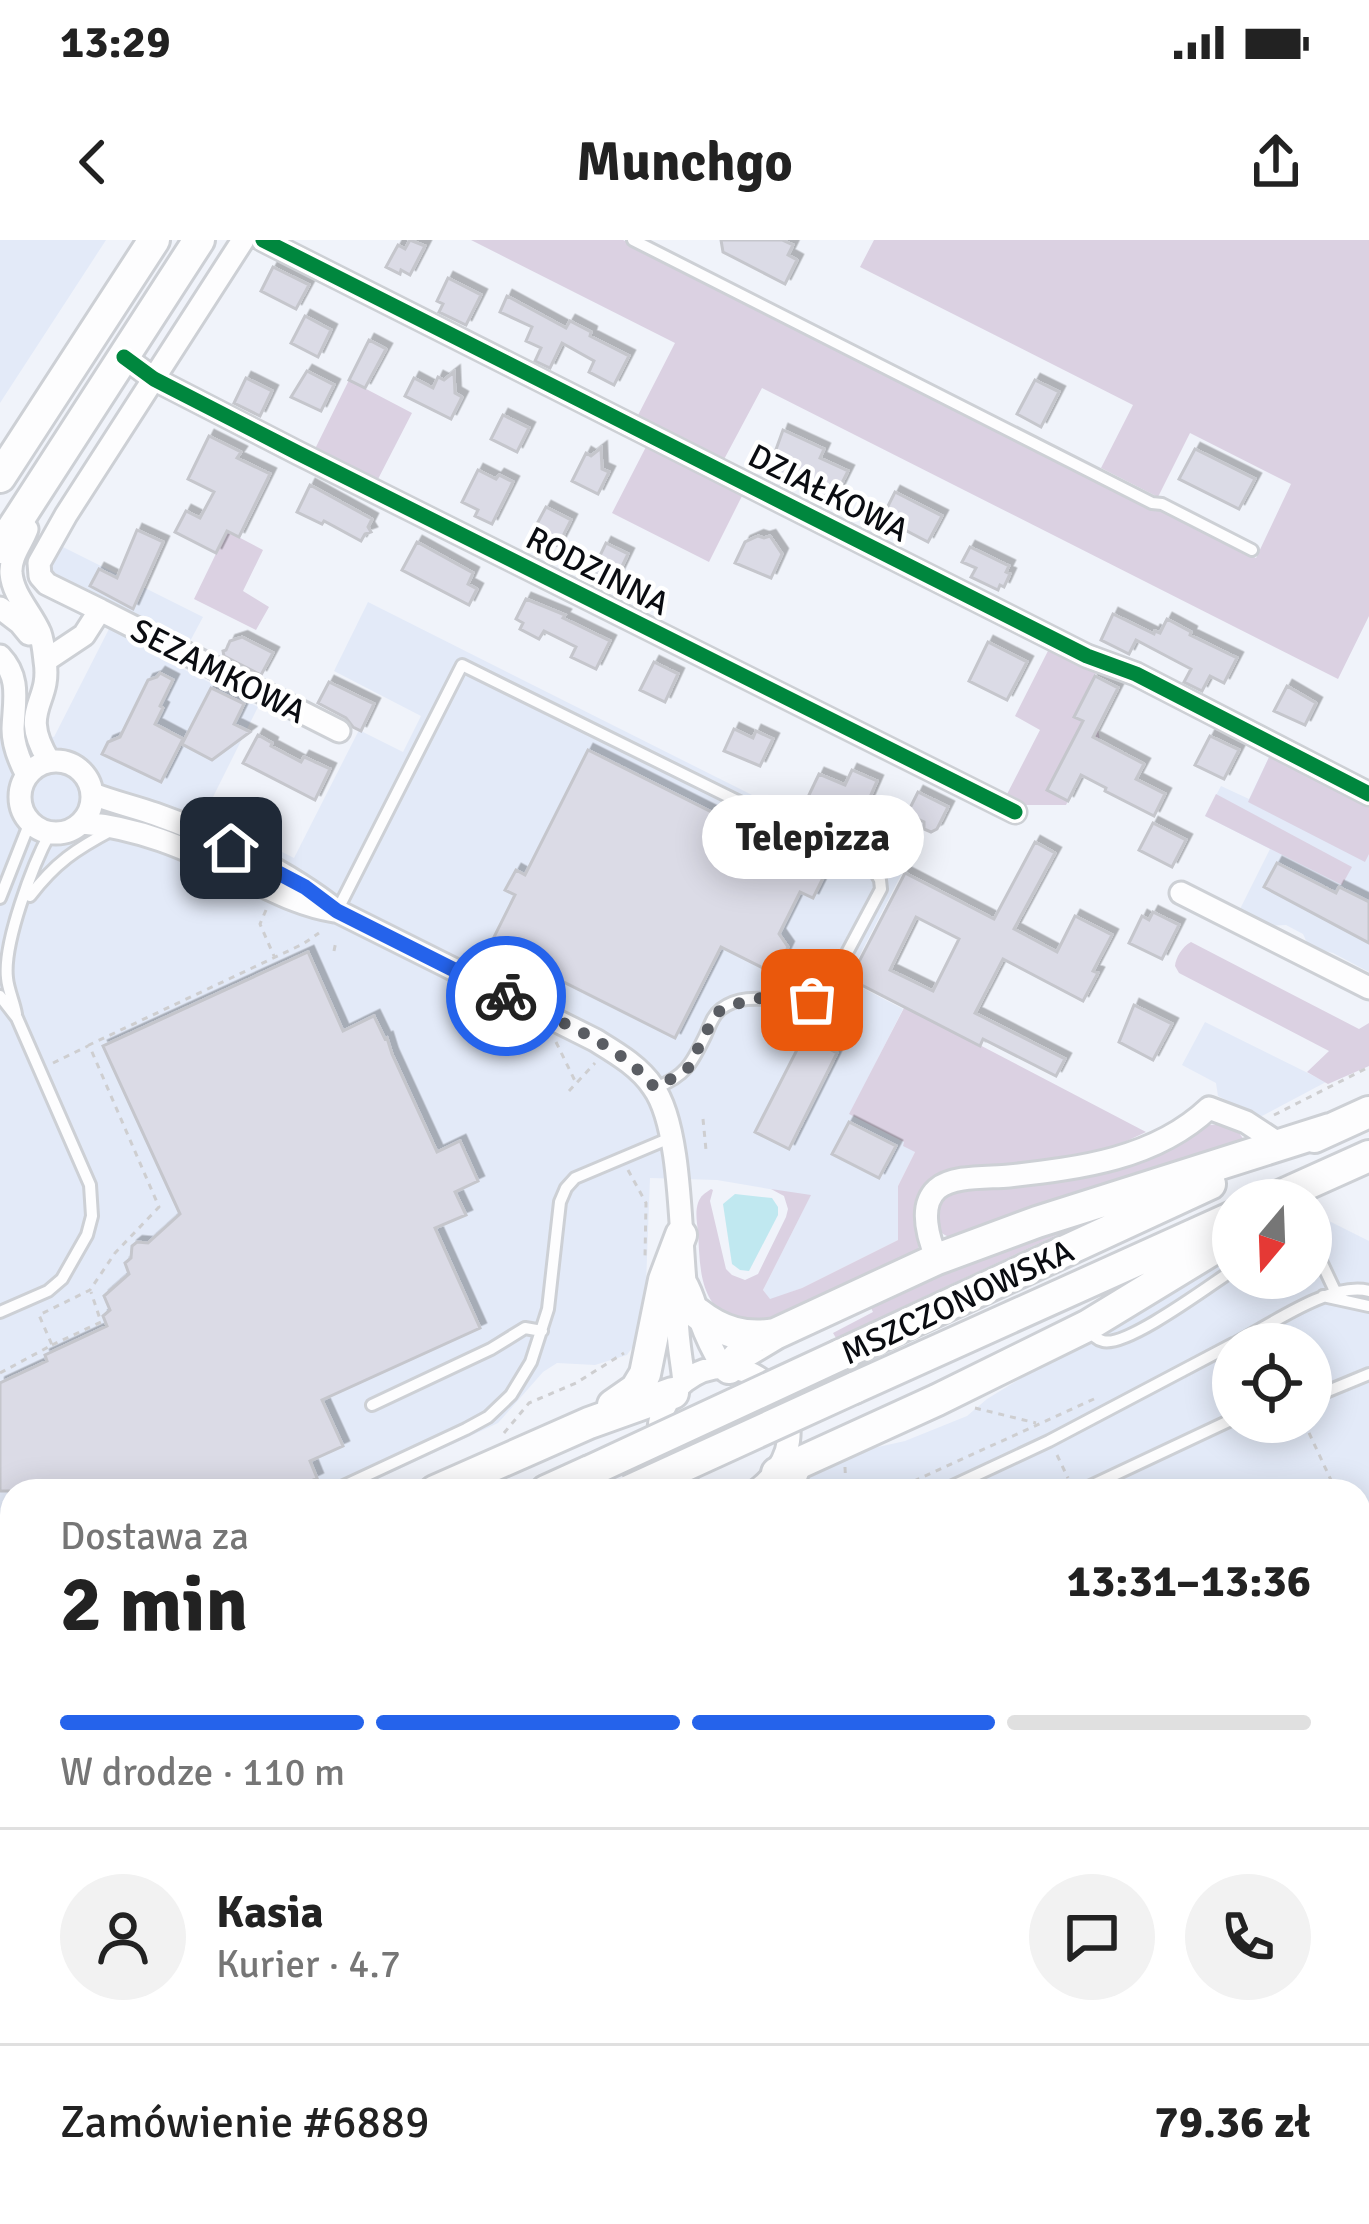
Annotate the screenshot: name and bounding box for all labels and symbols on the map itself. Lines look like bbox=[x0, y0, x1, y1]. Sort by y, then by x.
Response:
street label: DZIAŁKOWA bbox=[741, 435, 915, 551]
street label: RODZINNA bbox=[519, 518, 676, 625]
street label: SEZAMKOWA bbox=[124, 610, 313, 733]
callout: Telepizza bbox=[701, 796, 923, 880]
pin bbox=[180, 797, 282, 899]
courier bbox=[446, 936, 566, 1056]
pin bbox=[761, 949, 863, 1051]
north arrow bbox=[1212, 1179, 1332, 1299]
street label: MSZCZONOWSKA bbox=[835, 1231, 1080, 1374]

